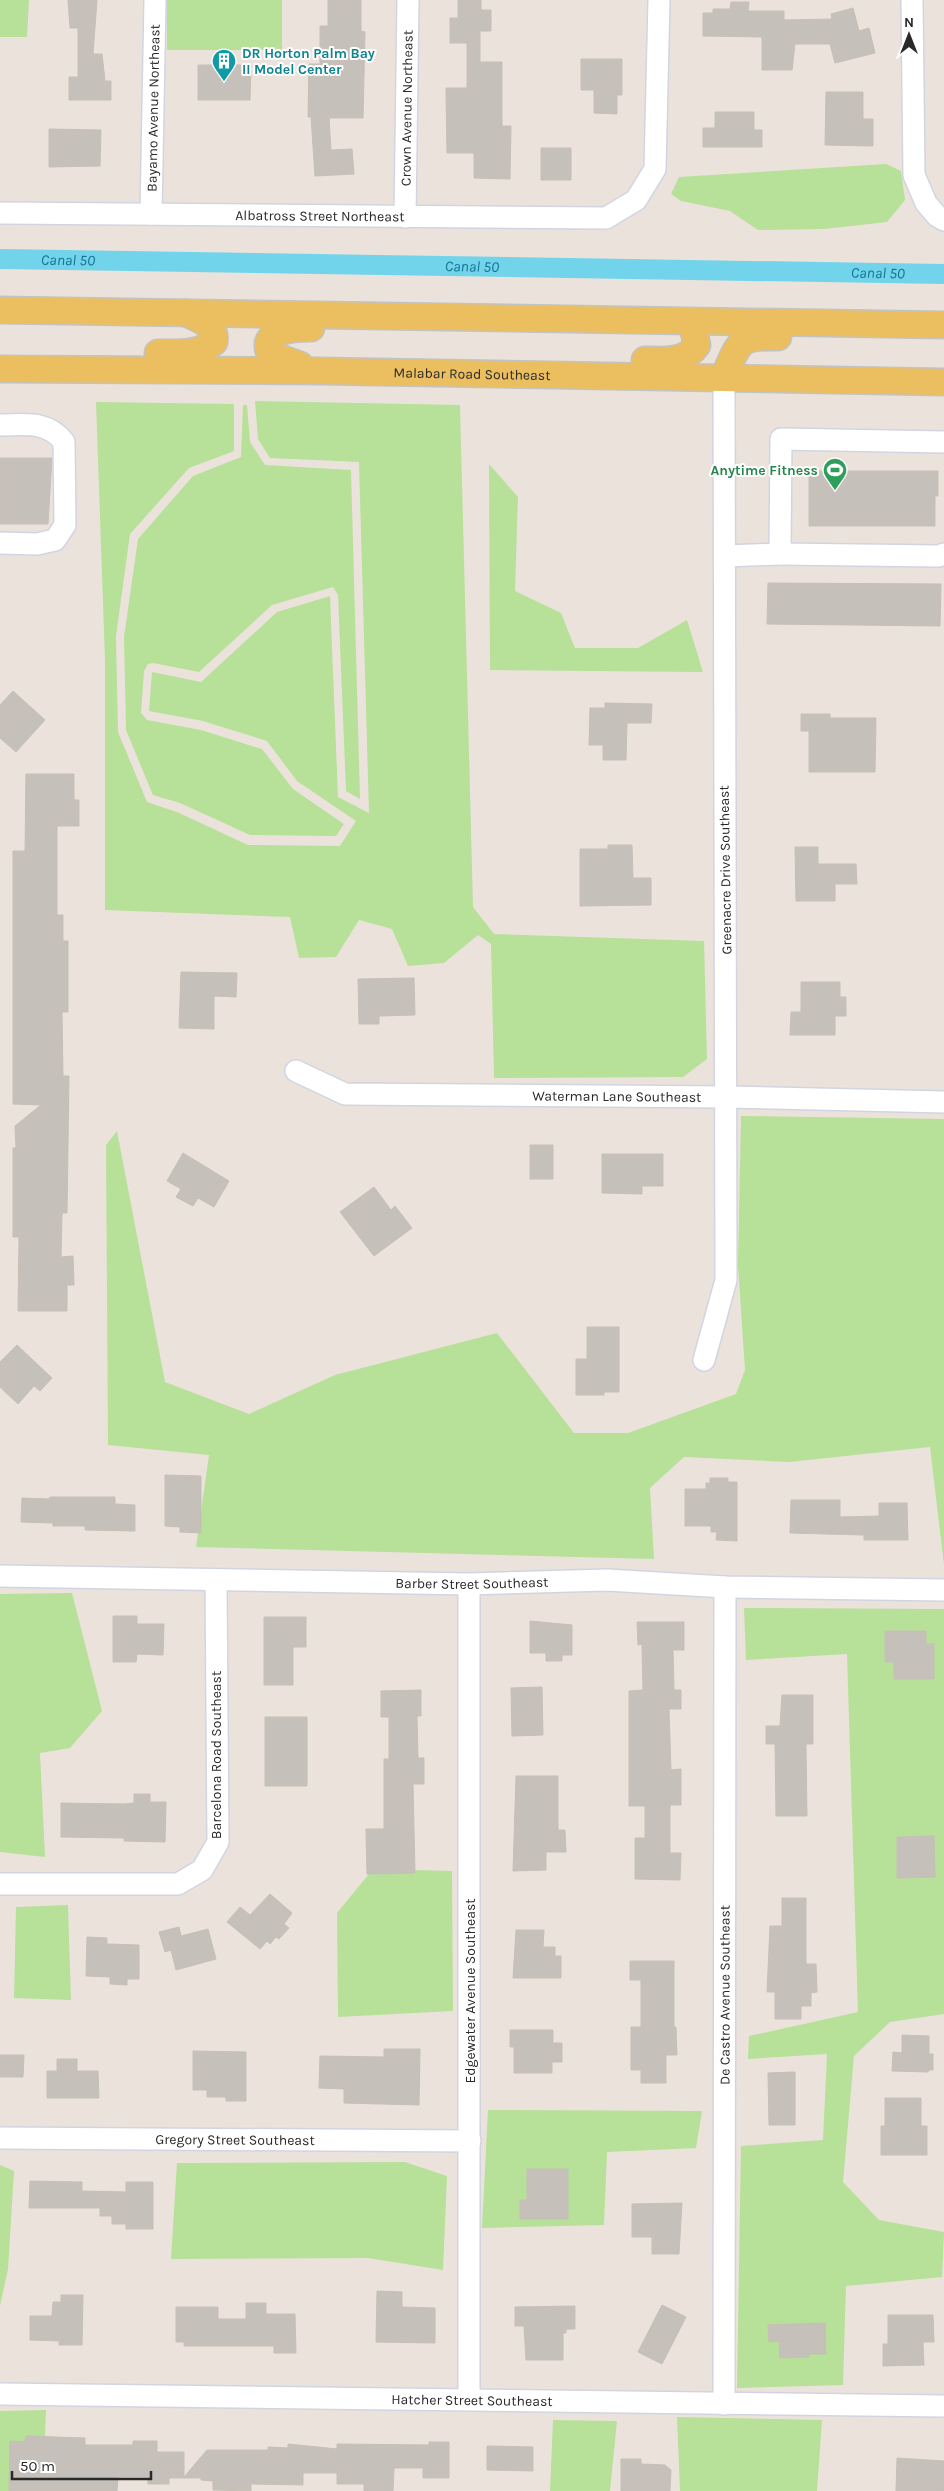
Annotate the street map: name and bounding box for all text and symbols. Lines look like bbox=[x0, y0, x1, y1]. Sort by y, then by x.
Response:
north arrow bbox=[884, 10, 934, 60]
text: N bbox=[904, 14, 914, 31]
street label: Bayamo Avenue Northeast bbox=[143, 24, 164, 192]
street label: Crown Avenue Northeast bbox=[397, 30, 417, 186]
place label: DR Horton Palm Bay II Model Center bbox=[242, 45, 375, 78]
building icon: DR Horton Palm Bay II Model Center bbox=[211, 48, 237, 82]
street label: Albatross Street Northeast bbox=[235, 207, 405, 225]
water label: Canal 50 bbox=[41, 251, 95, 270]
water label: Canal 50 bbox=[445, 257, 499, 276]
water label: Canal 50 bbox=[851, 264, 905, 282]
street label: Malabar Road Southeast bbox=[393, 364, 551, 384]
sports icon: Anytime Fitness bbox=[822, 457, 848, 491]
place label: Anytime Fitness bbox=[710, 462, 818, 479]
street label: Greenacre Drive Southeast bbox=[716, 785, 735, 955]
street label: Waterman Lane Southeast bbox=[532, 1087, 701, 1106]
street label: Barber Street Southeast bbox=[395, 1574, 549, 1593]
street label: Barcelona Road Southeast bbox=[208, 1671, 225, 1839]
street label: Edgewater Avenue Southeast bbox=[462, 1898, 479, 2084]
street label: De Castro Avenue Southeast bbox=[716, 1905, 734, 2085]
street label: Gregory Street Southeast bbox=[155, 2131, 315, 2149]
street label: Hatcher Street Southeast bbox=[391, 2391, 553, 2410]
scale bar bbox=[12, 2448, 151, 2480]
text: 50 m bbox=[20, 2457, 55, 2475]

